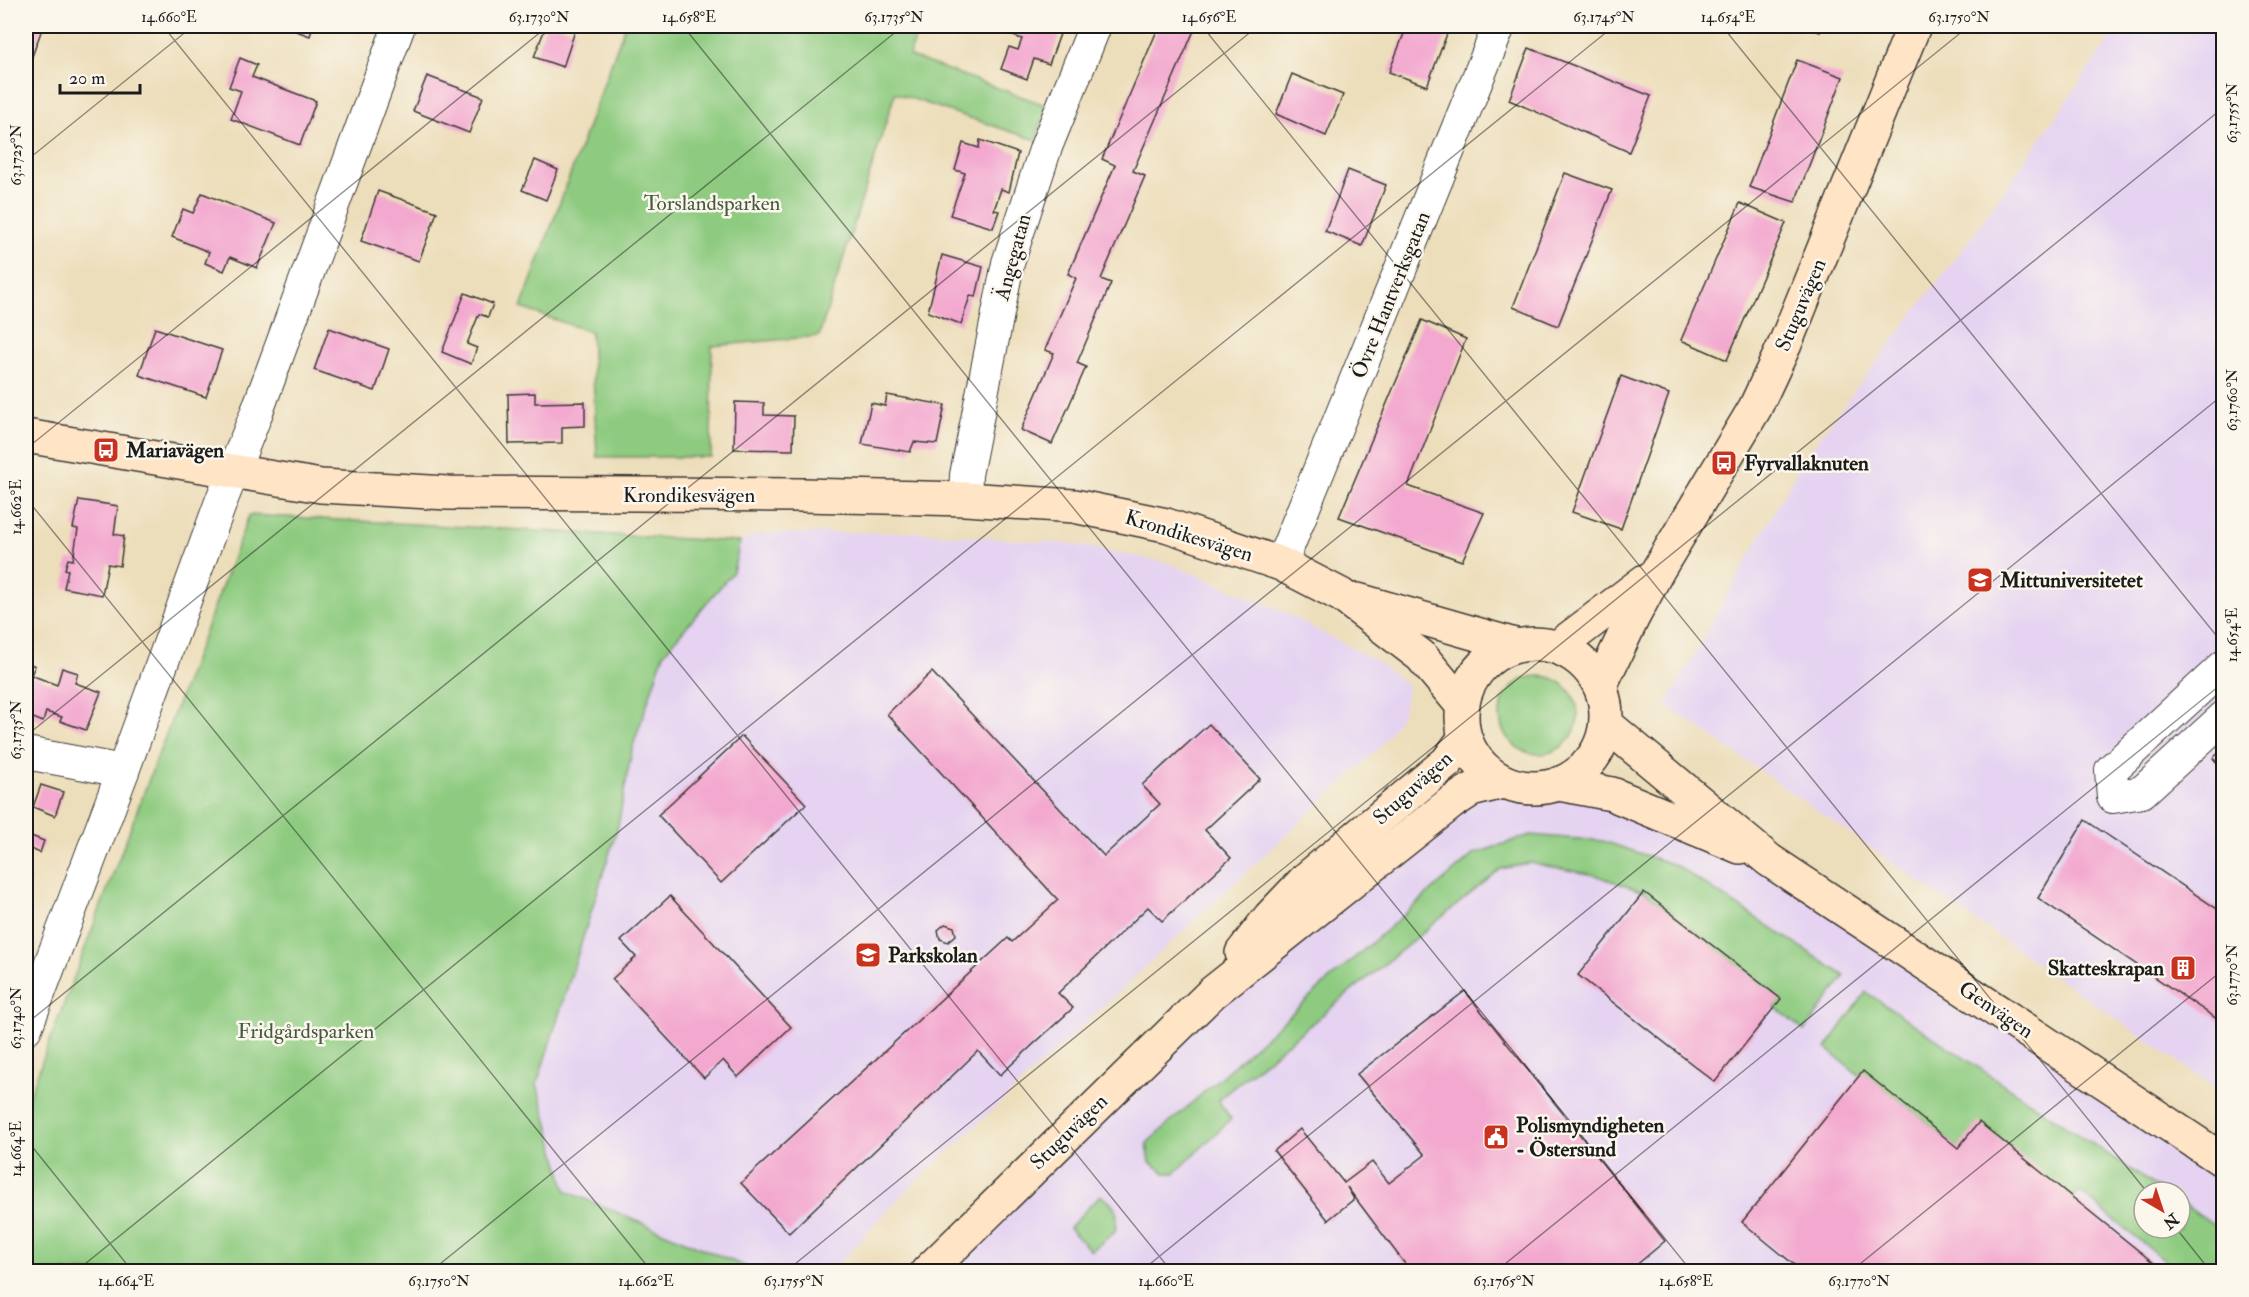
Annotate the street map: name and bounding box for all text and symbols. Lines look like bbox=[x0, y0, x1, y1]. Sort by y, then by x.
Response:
text: 14.660°E bbox=[141, 8, 197, 27]
text: 63.1730°N bbox=[509, 8, 570, 27]
text: 14.658°E bbox=[662, 8, 716, 27]
text: 63.1735°N bbox=[864, 8, 924, 27]
text: 14.656°E bbox=[1182, 8, 1236, 27]
text: 63.1745°N bbox=[1573, 8, 1635, 27]
text: 14.654°E bbox=[1701, 8, 1756, 27]
text: 63.1750°N bbox=[1928, 8, 1990, 27]
scale bar bbox=[60, 57, 140, 95]
text: 20 m bbox=[69, 67, 105, 90]
text: 63.1755°N bbox=[2223, 82, 2242, 143]
text: 63.1725°N bbox=[7, 124, 26, 186]
park label: Torslandsparken bbox=[644, 190, 780, 217]
street label: Övre Hantverksgatan bbox=[1345, 207, 1437, 383]
street label: Ängegatan bbox=[988, 211, 1038, 304]
street label: Stuguvägen bbox=[1769, 254, 1833, 356]
text: 63.1760°N bbox=[2223, 368, 2242, 431]
bus stop icon: Mariavägen bbox=[91, 435, 121, 465]
place label: Mariavägen bbox=[125, 437, 224, 464]
bus stop icon: Fyrvallaknuten bbox=[1709, 448, 1739, 478]
place label: Fyrvallaknuten bbox=[1744, 450, 1869, 477]
text: 14.662°E bbox=[7, 479, 26, 535]
street label: Krondikesvägen bbox=[623, 482, 755, 509]
street label: Krondikesvägen bbox=[1122, 504, 1256, 568]
school or university icon: Mittuniversitetet bbox=[1965, 565, 1995, 595]
place label: Mittuniversitetet bbox=[1999, 567, 2143, 594]
text: 14.654°E bbox=[2223, 607, 2242, 662]
text: 63.1735°N bbox=[7, 700, 26, 760]
street label: Stuguvägen bbox=[1367, 745, 1459, 831]
school or university icon: Parkskolan bbox=[853, 940, 883, 970]
place label: Parkskolan bbox=[888, 942, 978, 969]
text: 63.1770°N bbox=[2223, 944, 2242, 1006]
building icon: Skatteskrapan bbox=[2168, 953, 2198, 983]
place label: Skatteskrapan bbox=[2048, 955, 2164, 982]
street label: Genvägen bbox=[1953, 975, 2039, 1045]
text: 63.1740°N bbox=[7, 986, 26, 1049]
park label: Fridgårdsparken bbox=[238, 1018, 375, 1045]
street label: Stuguvägen bbox=[1024, 1088, 1114, 1176]
place label: Polismyndigheten - Östersund bbox=[1516, 1112, 1664, 1163]
text: 14.664°E bbox=[7, 1121, 26, 1177]
public building icon: Polismyndigheten - Östersund bbox=[1481, 1122, 1511, 1152]
north arrow bbox=[2132, 1180, 2192, 1240]
text: N bbox=[2158, 1208, 2183, 1234]
text: 14.664°E bbox=[98, 1272, 154, 1291]
text: 63.1750°N bbox=[408, 1272, 470, 1291]
text: 14.662°E bbox=[618, 1272, 674, 1291]
text: 63.1755°N bbox=[764, 1272, 825, 1291]
text: 14.660°E bbox=[1138, 1272, 1194, 1291]
text: 63.1765°N bbox=[1473, 1272, 1535, 1291]
text: 14.658°E bbox=[1659, 1272, 1713, 1291]
text: 63.1770°N bbox=[1828, 1272, 1890, 1291]

